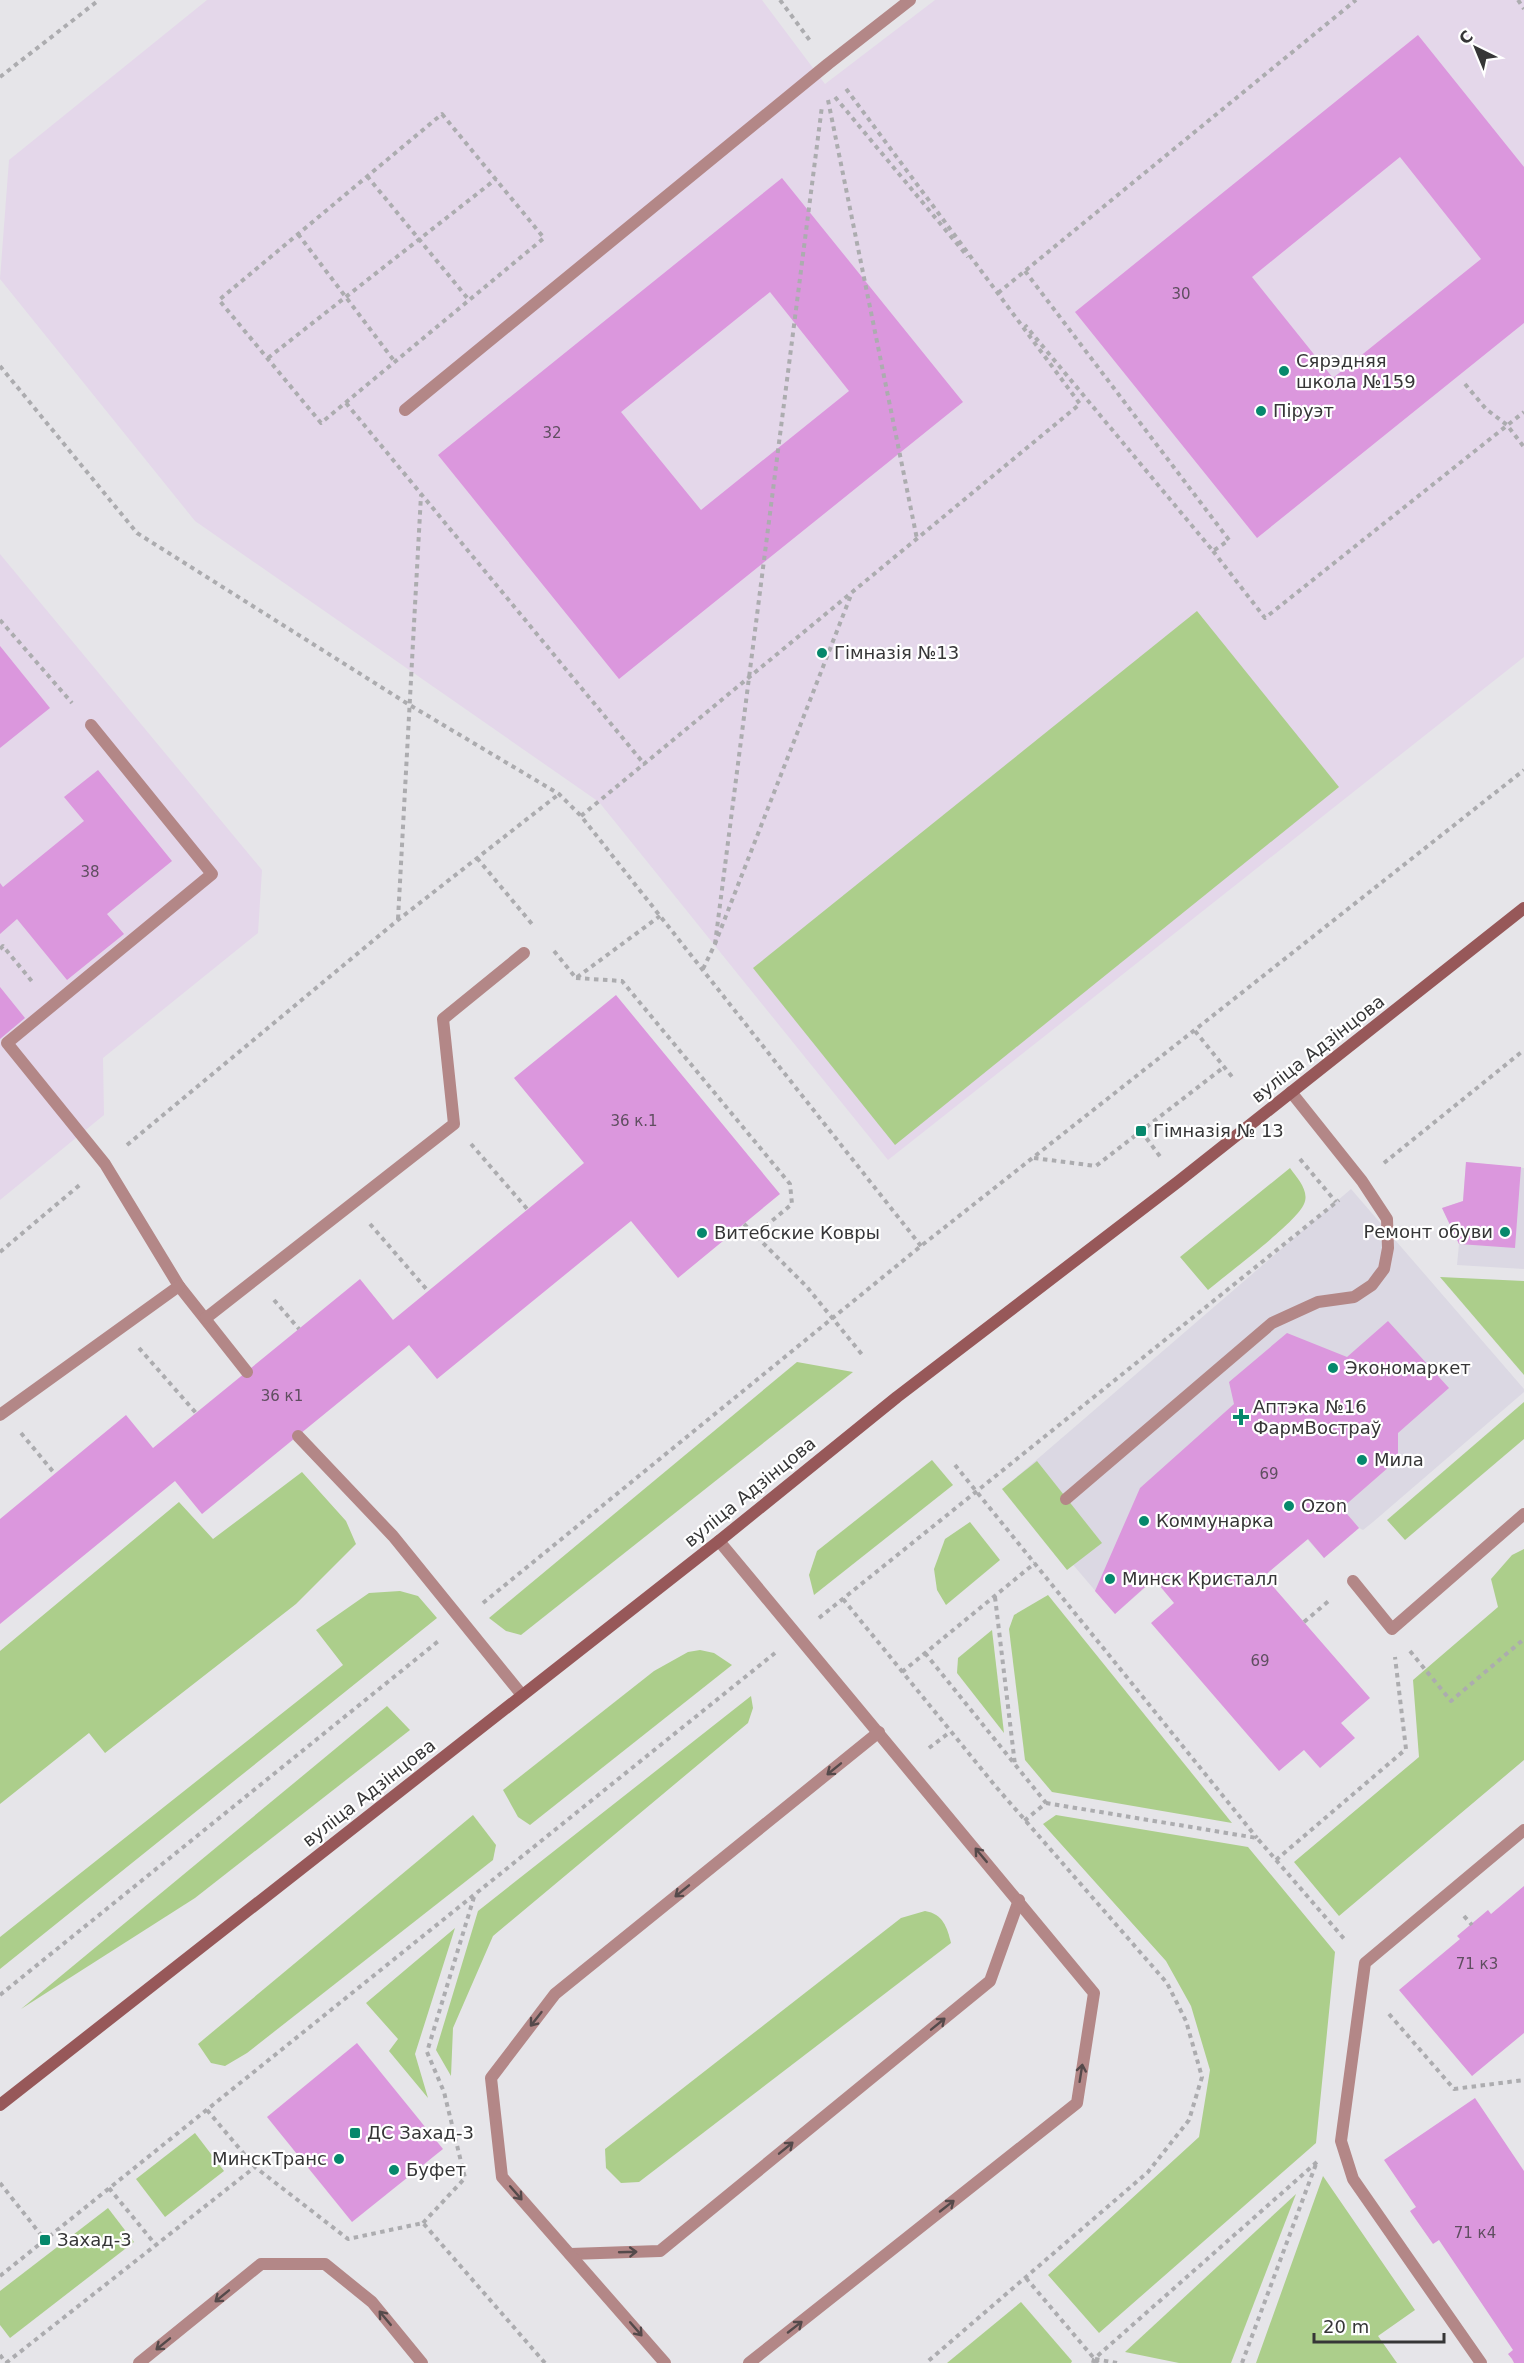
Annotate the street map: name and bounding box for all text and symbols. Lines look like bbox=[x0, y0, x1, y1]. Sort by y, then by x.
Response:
north arrow bbox=[1446, 18, 1506, 78]
text: С bbox=[1455, 26, 1477, 48]
house number: 30 bbox=[1171, 285, 1191, 303]
place label: Сярэдняя школа №159 bbox=[1296, 350, 1416, 392]
marker: Сярэдняя школа №159 bbox=[1277, 364, 1291, 378]
place label: Піруэт bbox=[1273, 400, 1334, 421]
marker: Піруэт bbox=[1254, 404, 1268, 418]
house number: 32 bbox=[542, 424, 562, 442]
place label: Гімназія №13 bbox=[834, 642, 959, 663]
marker: Гімназія №13 bbox=[815, 646, 829, 660]
house number: 38 bbox=[80, 863, 100, 881]
street label: вуліца Адзінцова bbox=[1247, 990, 1388, 1107]
house number: 36 к.1 bbox=[610, 1112, 658, 1130]
place label: Гімназія № 13 bbox=[1153, 1120, 1284, 1141]
marker: Гімназія № 13 bbox=[1134, 1124, 1148, 1138]
place label: Ремонт обуви bbox=[1363, 1221, 1493, 1242]
place label: Витебские Ковры bbox=[714, 1222, 880, 1243]
marker: Ремонт обуви bbox=[1498, 1225, 1512, 1239]
marker: Витебские Ковры bbox=[695, 1226, 709, 1240]
place label: Экономаркет bbox=[1345, 1357, 1471, 1378]
marker: Экономаркет bbox=[1326, 1361, 1340, 1375]
house number: 36 к1 bbox=[261, 1387, 303, 1405]
place label: Аптэка №16 ФармВостраў bbox=[1253, 1396, 1382, 1438]
marker: Аптэка №16 ФармВостраў bbox=[1234, 1410, 1248, 1424]
street label: вуліца Адзінцова bbox=[680, 1432, 820, 1551]
place label: Мила bbox=[1374, 1449, 1424, 1470]
marker: Мила bbox=[1355, 1453, 1369, 1467]
house number: 69 bbox=[1259, 1465, 1279, 1483]
place label: Ozon bbox=[1301, 1495, 1347, 1516]
marker: Ozon bbox=[1282, 1499, 1296, 1513]
place label: Коммунарка bbox=[1156, 1510, 1274, 1531]
marker: Коммунарка bbox=[1137, 1514, 1151, 1528]
place label: Минск Кристалл bbox=[1122, 1568, 1278, 1589]
marker: Минск Кристалл bbox=[1103, 1572, 1117, 1586]
house number: 69 bbox=[1250, 1652, 1270, 1670]
street label: вуліца Адзінцова bbox=[298, 1734, 439, 1851]
one-way arrow bbox=[826, 1762, 842, 1775]
one-way arrow bbox=[975, 1847, 988, 1863]
one-way arrow bbox=[674, 1885, 690, 1898]
house number: 71 к3 bbox=[1456, 1955, 1498, 1973]
one-way arrow bbox=[529, 2011, 542, 2027]
one-way arrow bbox=[929, 2018, 945, 2031]
one-way arrow bbox=[1076, 2064, 1087, 2084]
place label: ДС Захад-3 bbox=[367, 2122, 474, 2143]
marker: ДС Захад-3 bbox=[348, 2126, 362, 2140]
one-way arrow bbox=[778, 2141, 794, 2154]
place label: МинскТранс bbox=[212, 2148, 327, 2169]
marker: МинскТранс bbox=[332, 2152, 346, 2166]
place label: Буфет bbox=[406, 2159, 466, 2180]
marker: Буфет bbox=[387, 2163, 401, 2177]
one-way arrow bbox=[509, 2185, 523, 2200]
one-way arrow bbox=[939, 2199, 955, 2212]
house number: 71 к4 bbox=[1454, 2224, 1496, 2242]
place label: Захад-3 bbox=[57, 2229, 132, 2250]
marker: Захад-3 bbox=[38, 2233, 52, 2247]
one-way arrow bbox=[618, 2246, 638, 2257]
one-way arrow bbox=[214, 2290, 230, 2303]
scale bar bbox=[1314, 2306, 1444, 2344]
one-way arrow bbox=[378, 2311, 392, 2326]
text: 20 m bbox=[1323, 2316, 1369, 2337]
one-way arrow bbox=[786, 2320, 802, 2333]
one-way arrow bbox=[629, 2321, 643, 2336]
one-way arrow bbox=[155, 2337, 171, 2350]

